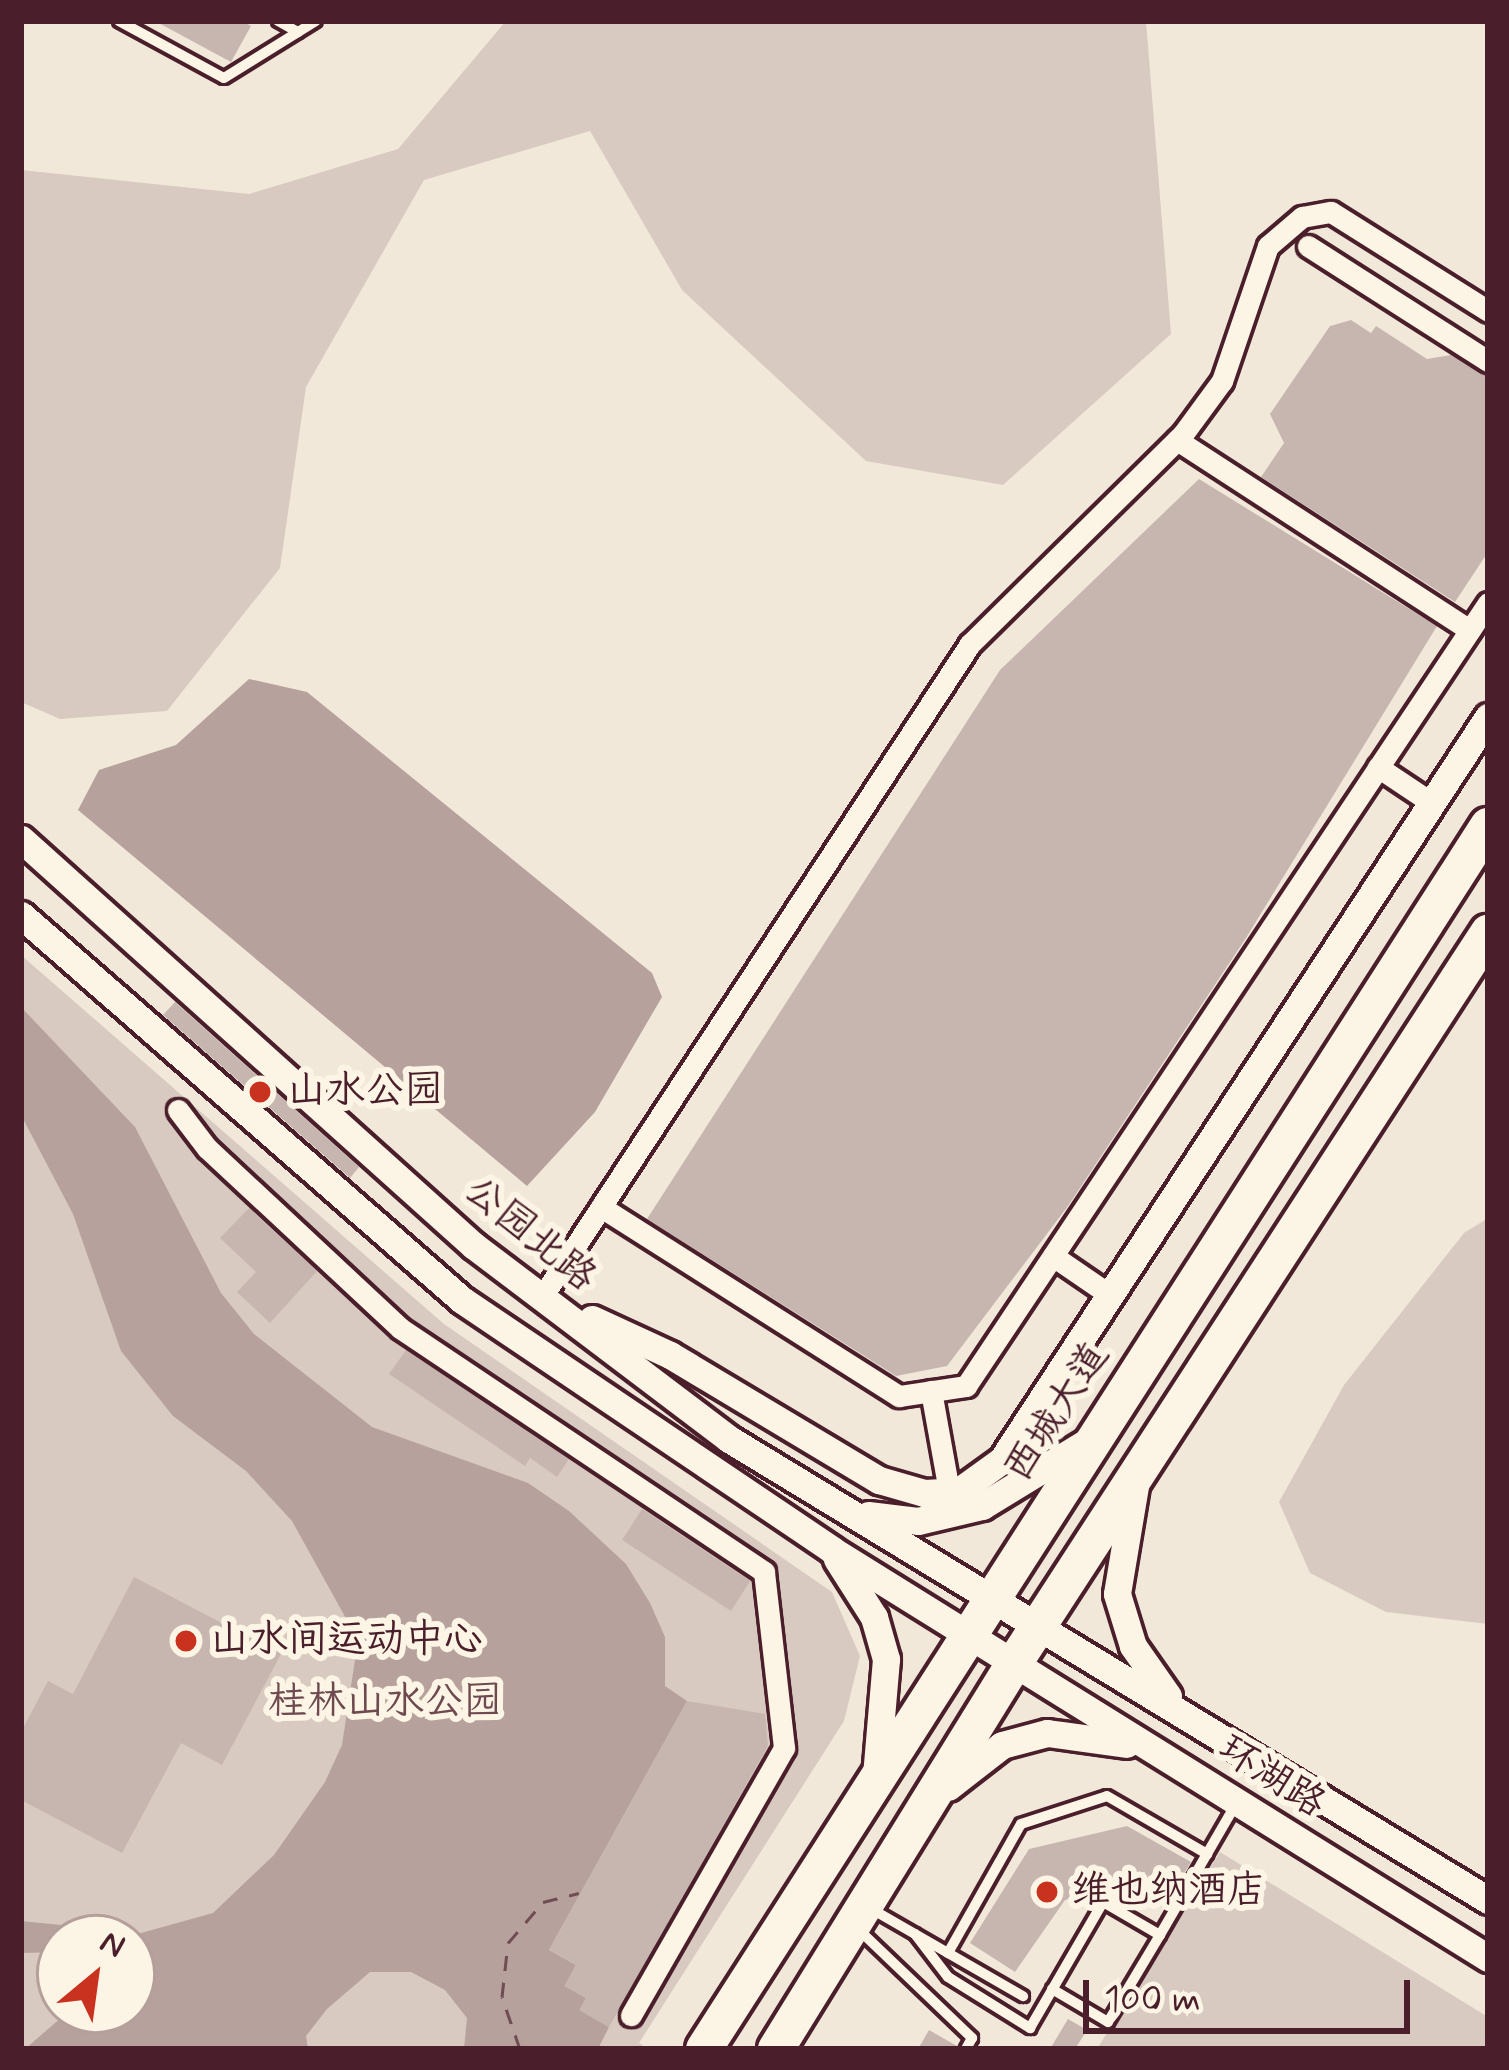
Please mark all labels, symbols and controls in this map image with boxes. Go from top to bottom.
place label: 山水公园 [287,1069,443,1115]
marker: 山水公园 [244,1076,276,1108]
street label: 公园北路 [454,1168,604,1302]
street label: 西城大道 [996,1335,1120,1491]
place label: 山水间运动中心 [210,1618,483,1664]
marker: 山水间运动中心 [173,1628,199,1654]
park label: 桂林山水公园 [268,1680,502,1726]
street label: 环湖路 [1209,1727,1333,1829]
place label: 维也纳酒店 [1071,1869,1266,1915]
marker: 维也纳酒店 [1034,1879,1060,1905]
north arrow [36,1914,156,2034]
text: N [92,1921,132,1970]
scale bar [1089,1956,1416,2030]
text: 100 m [1104,1977,1201,2024]

